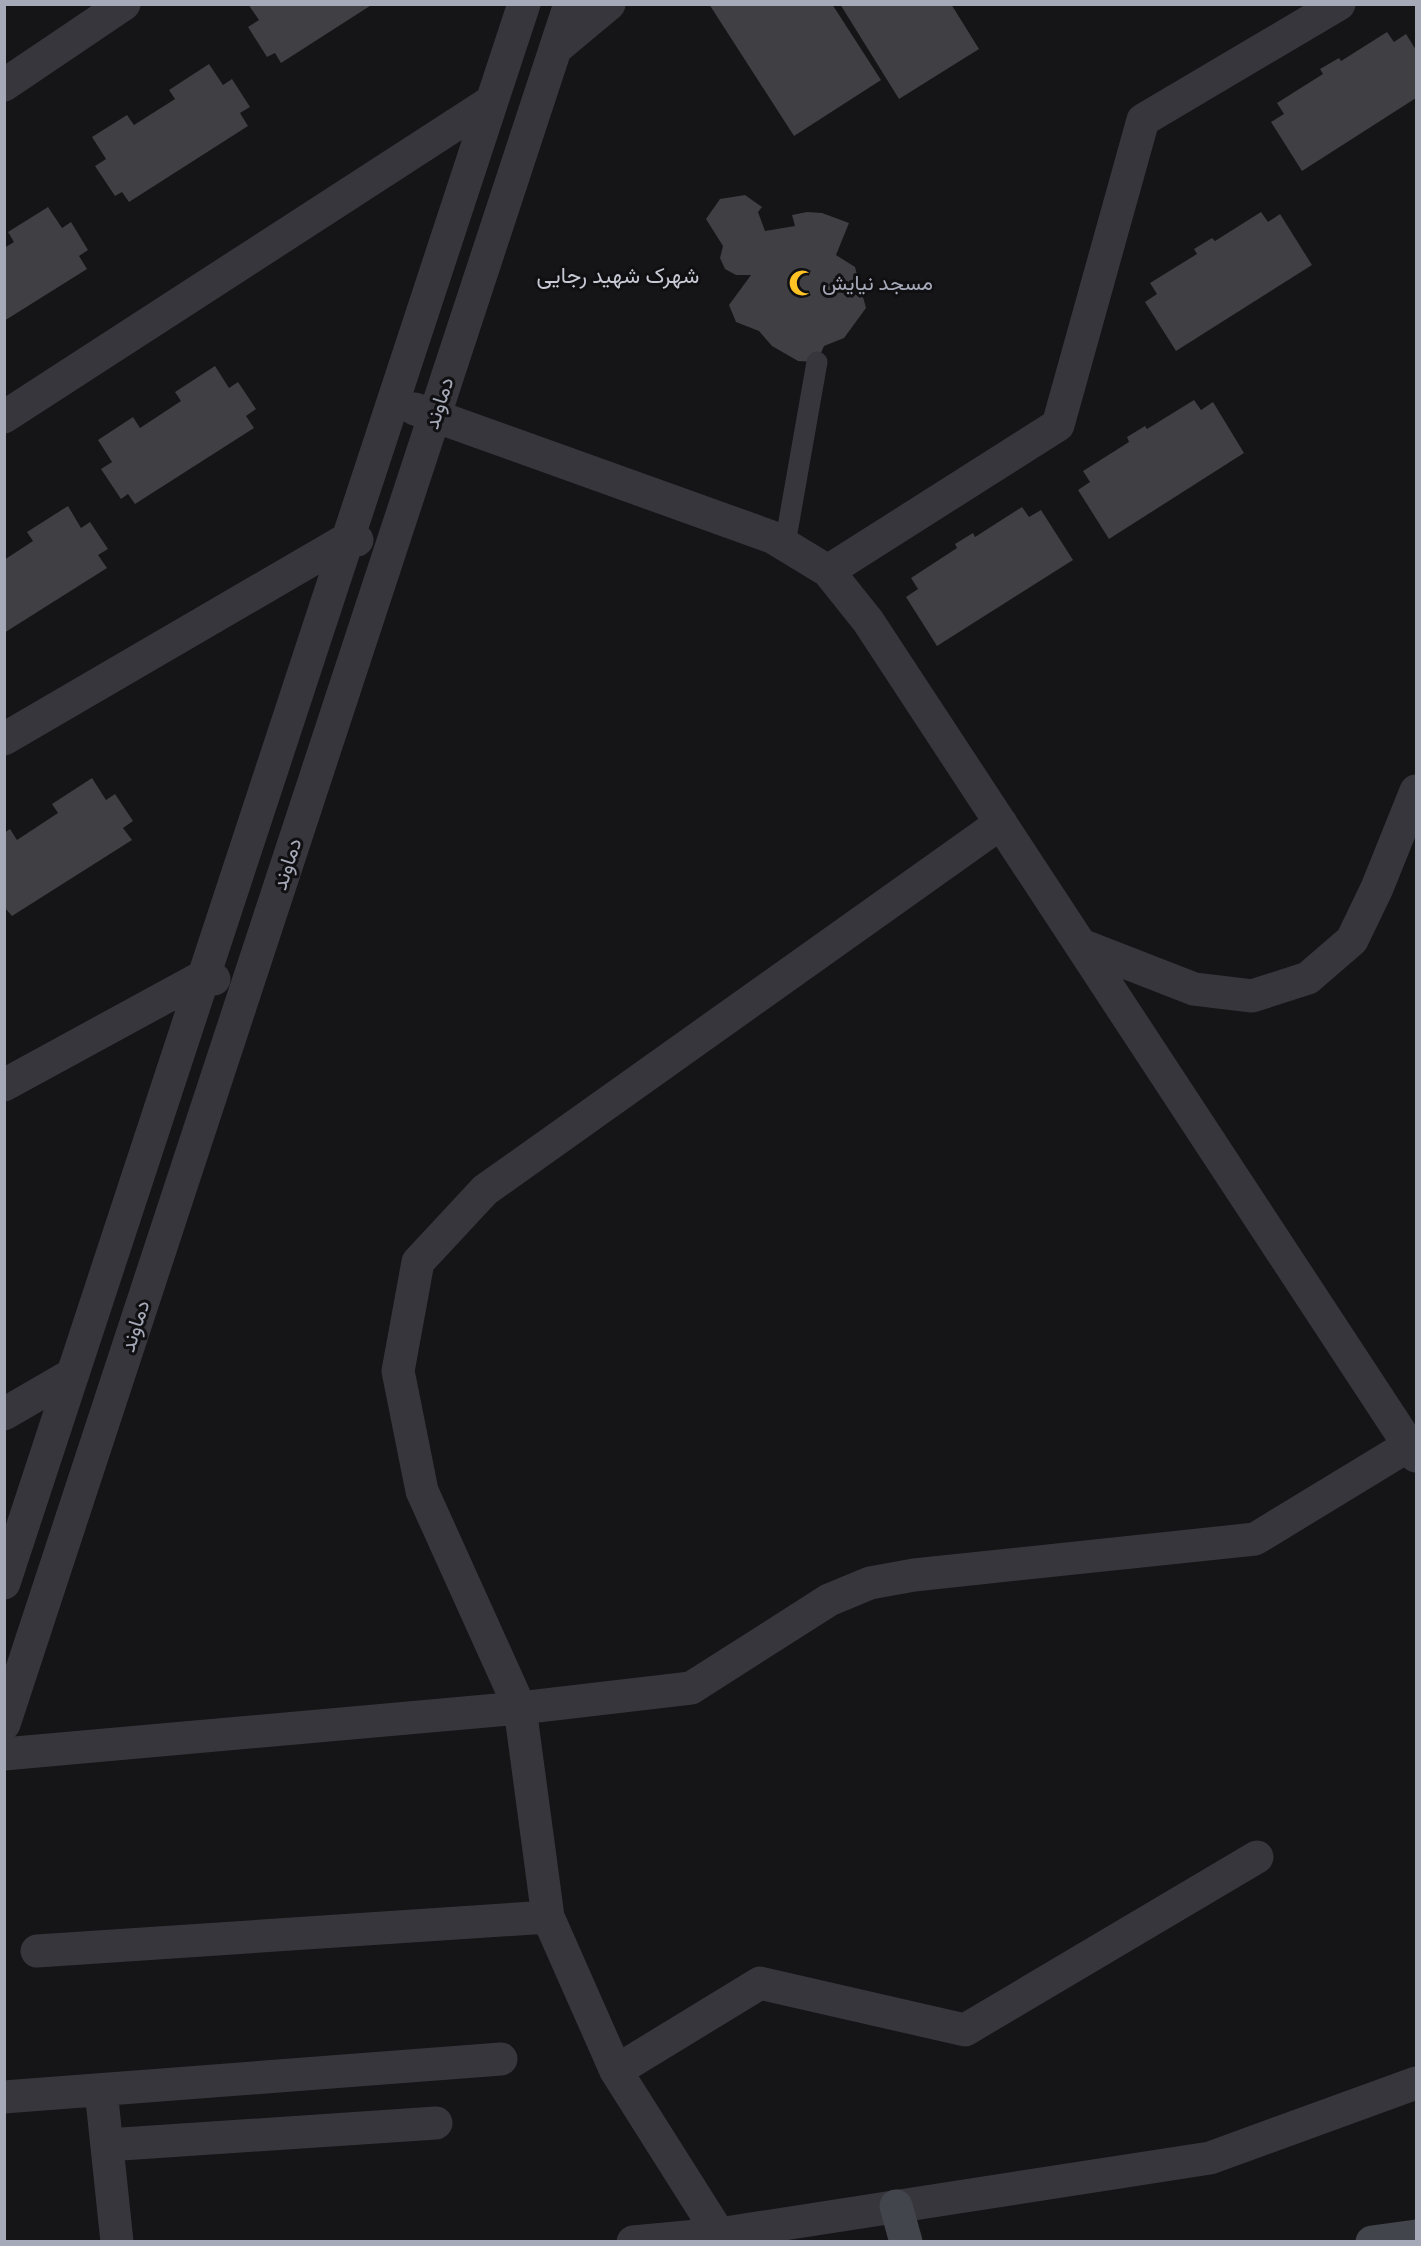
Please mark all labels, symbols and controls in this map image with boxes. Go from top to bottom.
district label: شهرک شهید رجایی [537,263,699,289]
mosque icon: مسجد نیایش [787,268,817,298]
place label: مسجد نیایش [822,271,933,295]
street label: دماوند [419,374,460,432]
street label: دماوند [267,835,308,893]
street label: دماوند [115,1297,156,1355]

